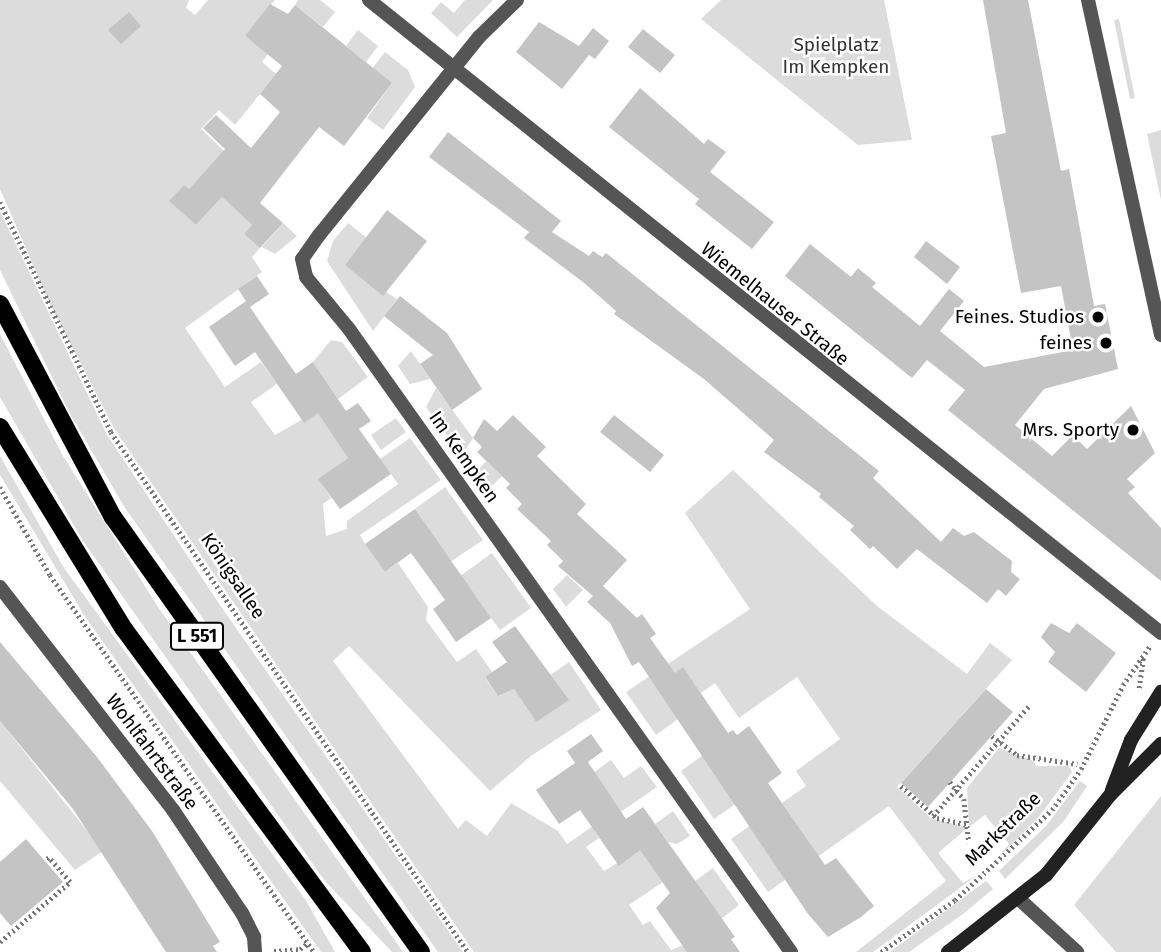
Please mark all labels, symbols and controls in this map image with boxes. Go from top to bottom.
park label: Spielplatz Im Kempken [783,34,889,78]
street label: Wiemelhauser Straße [696,237,854,371]
place label: Feines. Studios [955,306,1084,328]
marker: Feines. Studios [1090,309,1106,325]
place label: feines [1040,332,1092,354]
marker: feines [1098,335,1114,351]
street label: Im Kempken [424,407,504,507]
place label: Mrs. Sporty [1023,419,1119,441]
marker: Mrs. Sporty [1125,422,1141,438]
street label: Königsallee [196,529,270,623]
road number: L 551 [169,622,225,650]
street label: Wohlfahrtstraße [101,690,203,814]
street label: Markstraße [960,787,1046,871]

